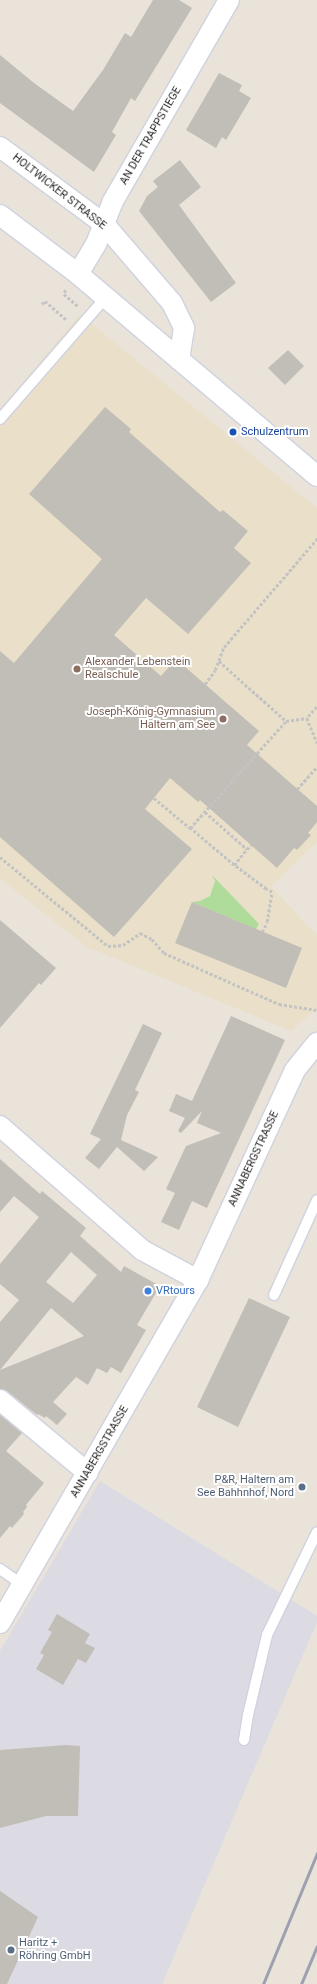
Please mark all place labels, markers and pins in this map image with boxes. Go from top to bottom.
place label: Schulzentrum [241,425,308,439]
marker: Schulzentrum [228,427,238,437]
place label: Alexander Lebenstein Realschule [85,656,190,682]
marker: Alexander Lebenstein Realschule [72,664,82,674]
place label: Joseph-König-Gymnasium Haltern am See [86,706,215,732]
marker: Joseph-König-Gymnasium Haltern am See [218,714,228,724]
place label: VRtours [156,1284,195,1298]
marker: VRtours [143,1286,153,1296]
place label: P&R, Haltern am See Bahhnhof, Nord [197,1474,294,1500]
marker: P&R, Haltern am See Bahhnhof, Nord [297,1482,307,1492]
place label: Haritz + Röhring GmbH [19,1937,91,1963]
marker: Haritz + Röhring GmbH [6,1945,16,1955]

